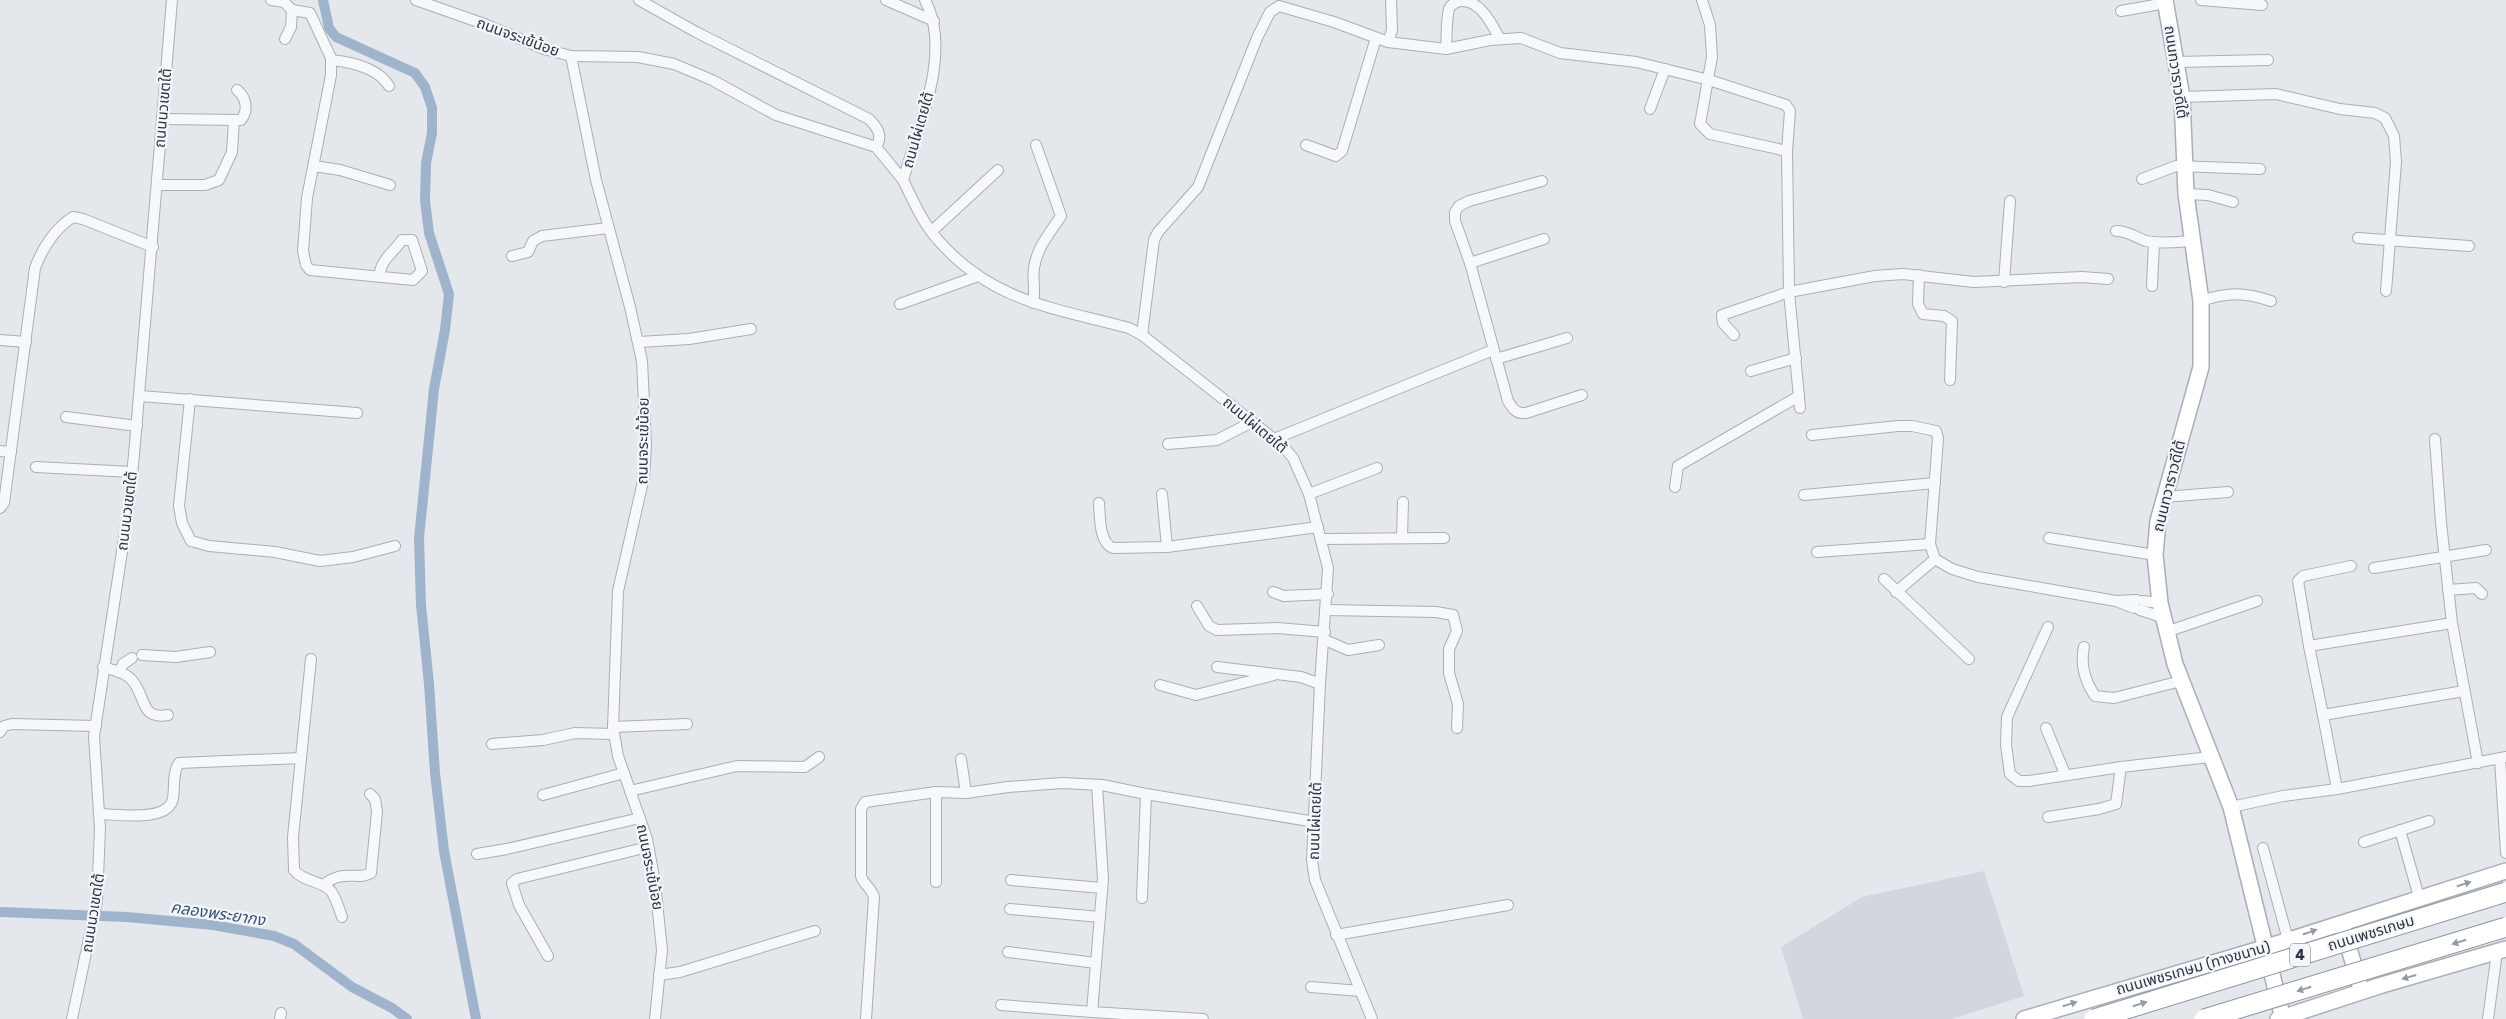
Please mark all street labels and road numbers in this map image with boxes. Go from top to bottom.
street label: ถนนจระเข้น้อย [474,14,562,60]
street label: ถนนทวาราวดีใต้ [2161,24,2191,120]
street label: ถนนนวเขตใต้ [151,68,175,148]
street label: ถนนไผ่เตยใต้ [899,90,937,170]
street label: ถนนไผ่เตยใต้ [1219,393,1291,457]
street label: ถนนจระเข้น้อย [633,397,653,485]
street label: ถนนทวาราวดีใต้ [2149,438,2189,534]
street label: ถนนนวเขตใต้ [113,470,141,552]
street label: ถนนไผ่เตยใต้ [1305,782,1325,860]
street label: ถนนจระเข้น้อย [633,823,667,911]
street label: ถนนนวเขตใต้ [78,872,108,954]
street label: ถนนเพชรเกษม [2325,911,2417,955]
street label: ถนนเพชรเกษม (ทางขนาน) [2114,937,2272,999]
road number: 4 [2290,944,2310,966]

